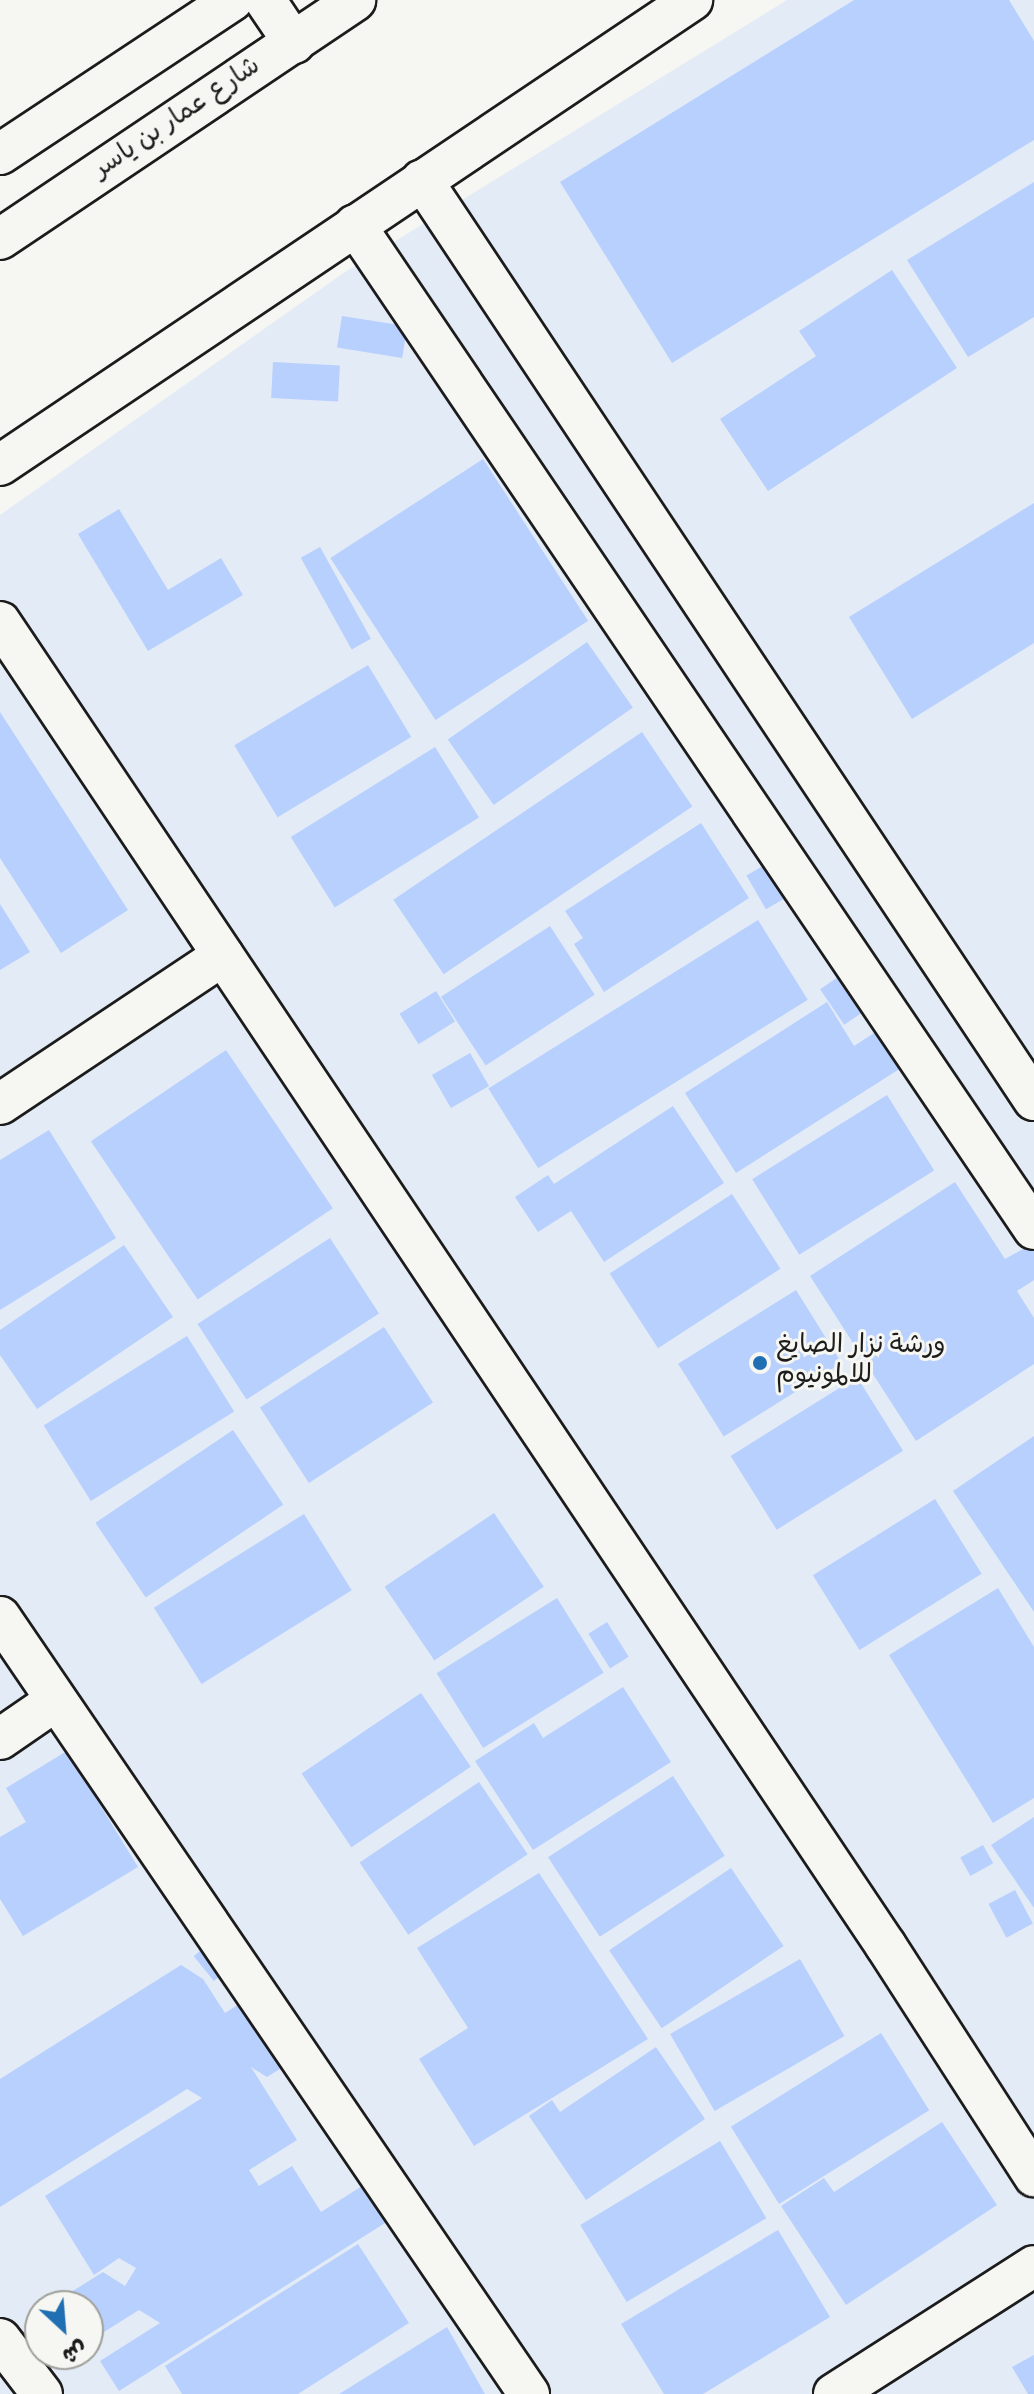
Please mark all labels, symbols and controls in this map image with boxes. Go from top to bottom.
street label: شارع عمار بن ياسر [89,53,267,187]
place label: ورشة نزار الصايغ للالمونيوم [776,1332,946,1394]
marker: ورشة نزار الصايغ للالمونيوم [751,1354,769,1372]
north arrow [24,2290,104,2370]
text: ش [57,2333,90,2367]

